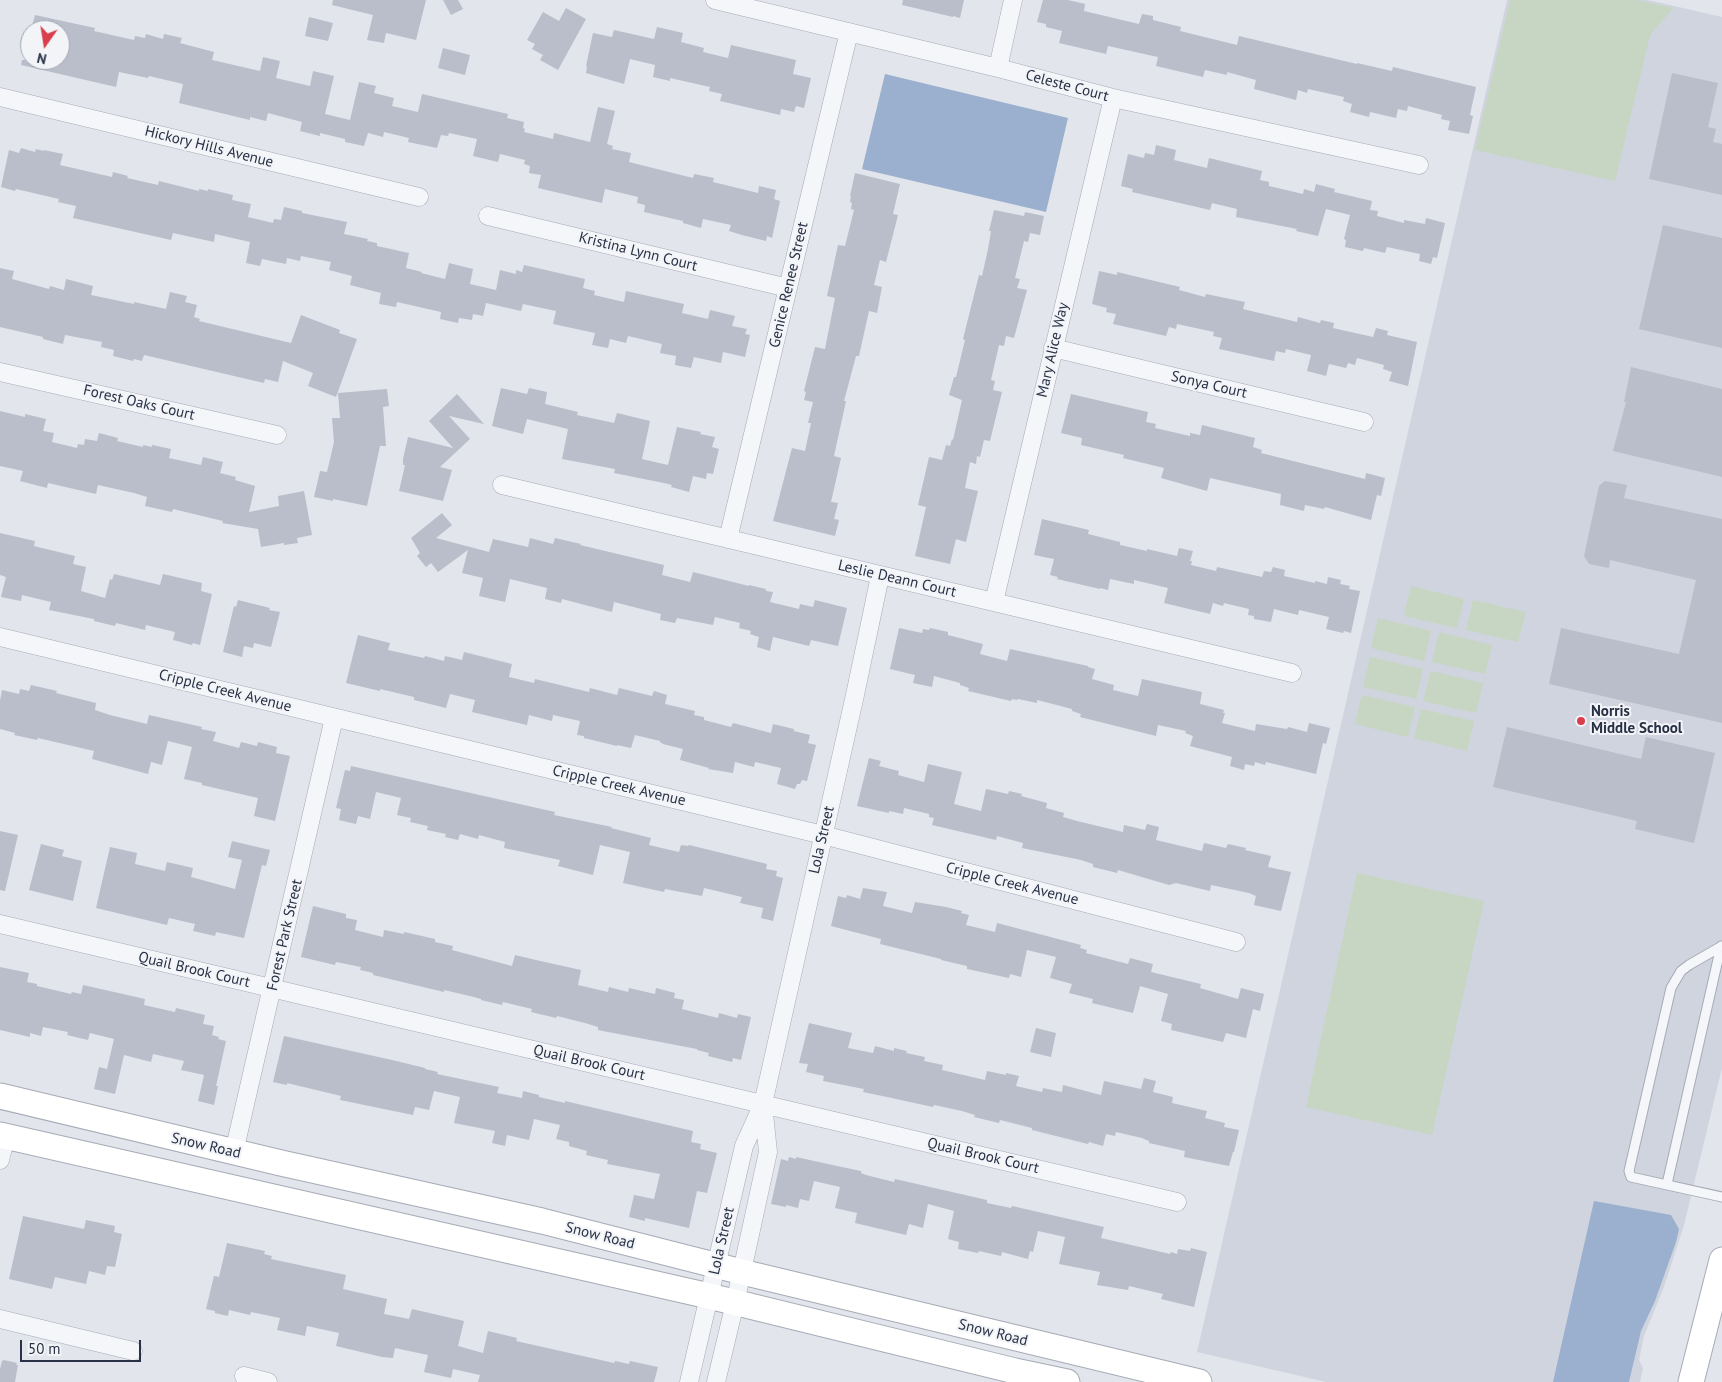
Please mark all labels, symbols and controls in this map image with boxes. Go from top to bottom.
north arrow [20,20,70,70]
text: N [35,49,48,68]
street label: Celeste Court [1023,66,1111,106]
street label: Hickory Hills Avenue [143,122,275,172]
street label: Genice Renee Street [766,220,812,350]
street label: Kristina Lynn Court [577,229,699,275]
street label: Mary Alice Way [1033,301,1073,399]
street label: Sonya Court [1169,368,1249,402]
street label: Forest Oaks Court [81,381,197,425]
street label: Leslie Deann Court [836,557,958,601]
street label: Cripple Creek Avenue [157,666,293,716]
place label: Norris Middle School [1591,703,1682,738]
marker: Norris Middle School [1575,715,1587,727]
street label: Cripple Creek Avenue [551,762,687,810]
street label: Lola Street [805,804,839,876]
street label: Cripple Creek Avenue [944,859,1080,909]
street label: Forest Park Street [263,878,307,992]
street label: Quail Brook Court [136,948,252,992]
street label: Quail Brook Court [531,1041,647,1085]
street label: Snow Road [169,1129,243,1163]
street label: Quail Brook Court [925,1134,1041,1178]
street label: Lola Street [705,1205,739,1277]
street label: Snow Road [563,1219,637,1253]
street label: Snow Road [956,1316,1030,1350]
scale bar [22,1330,144,1362]
text: 50 m [28,1339,61,1358]

